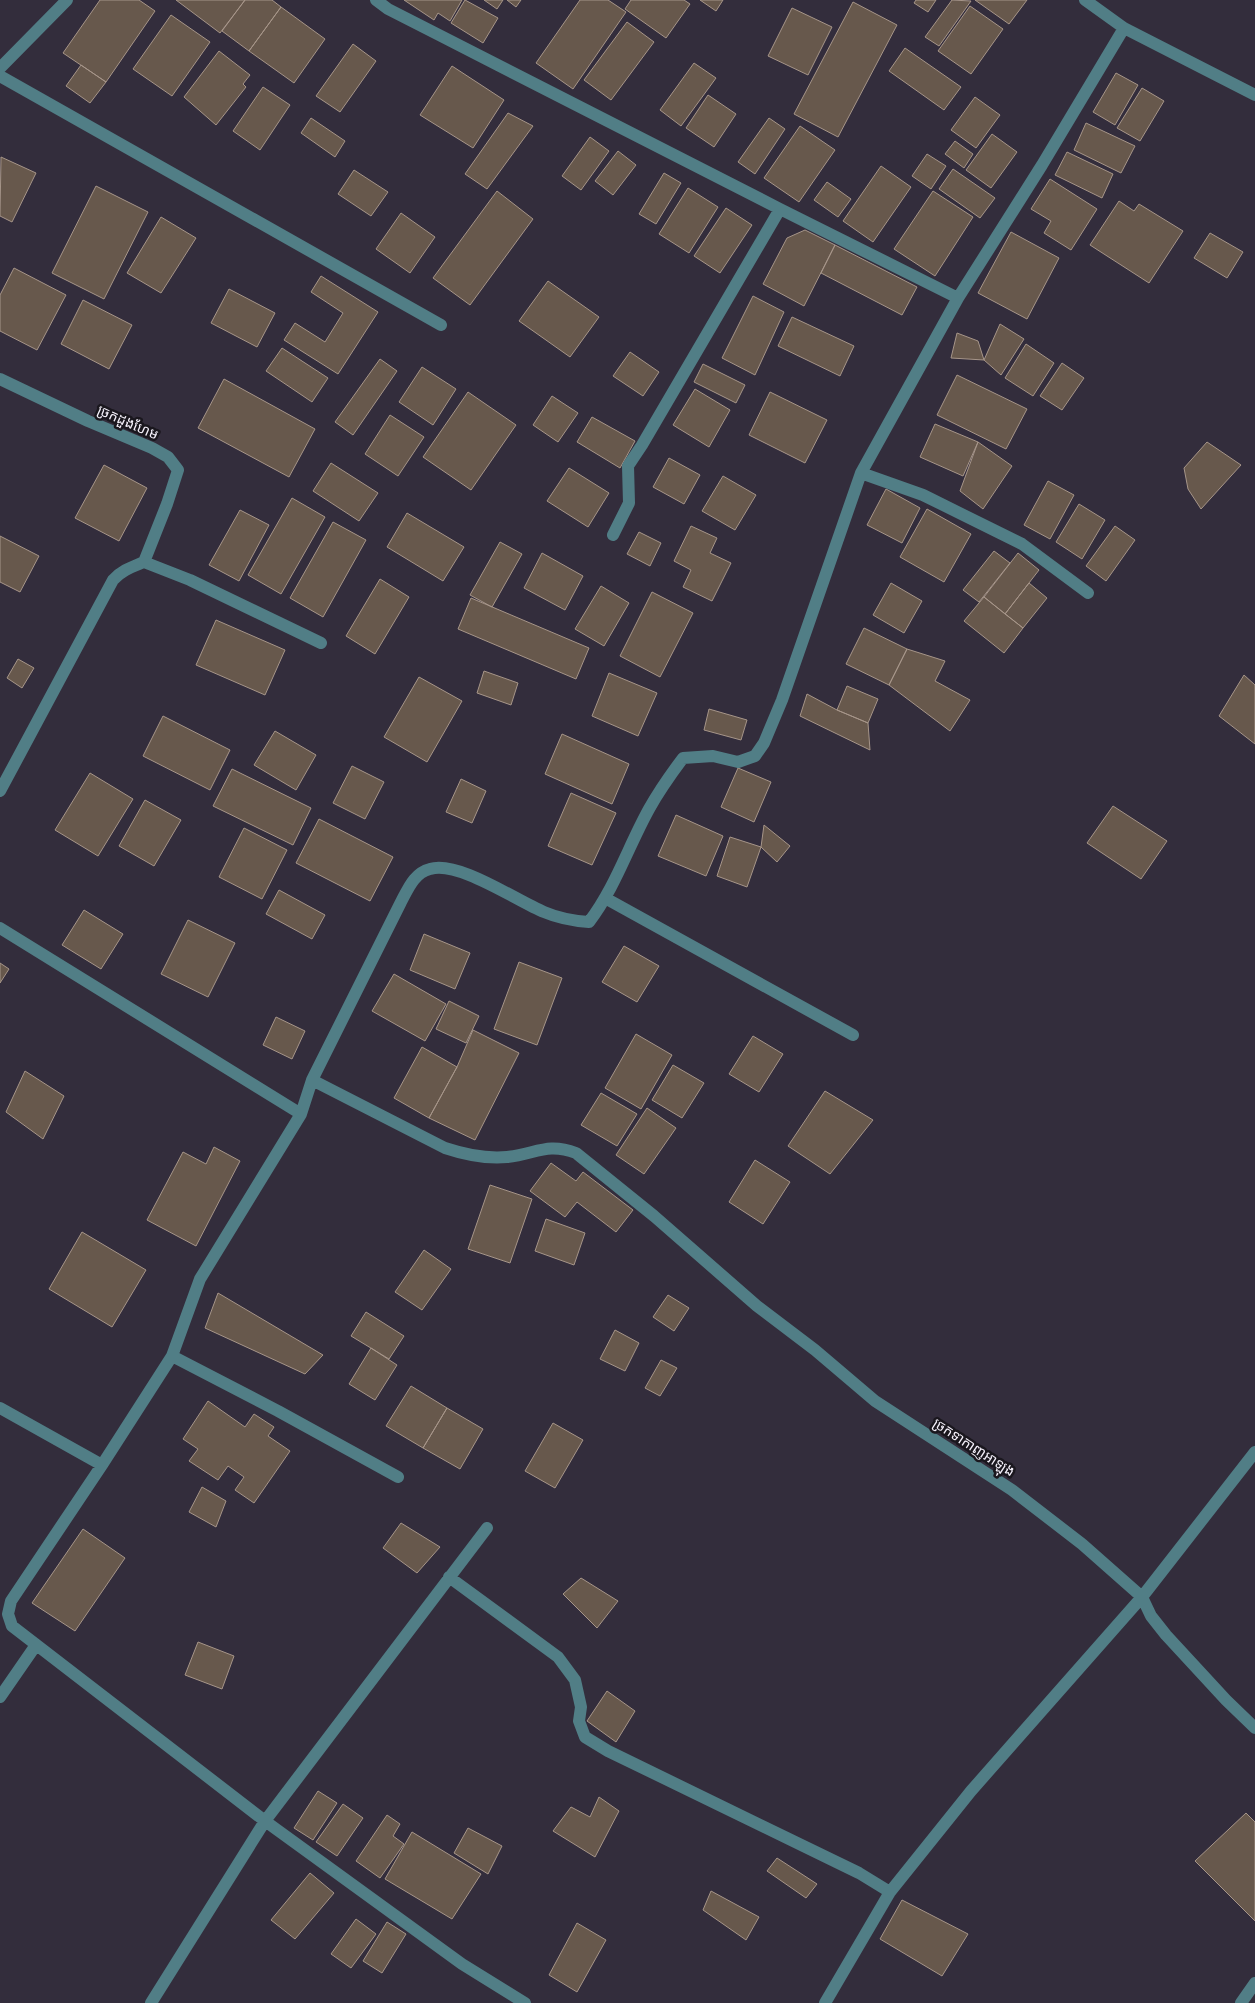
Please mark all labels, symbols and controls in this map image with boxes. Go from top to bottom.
street label: ច្រកដួងហែម [95,401,161,443]
street label: ច្រកទាកាញអាឡុង [928,1415,1018,1482]

